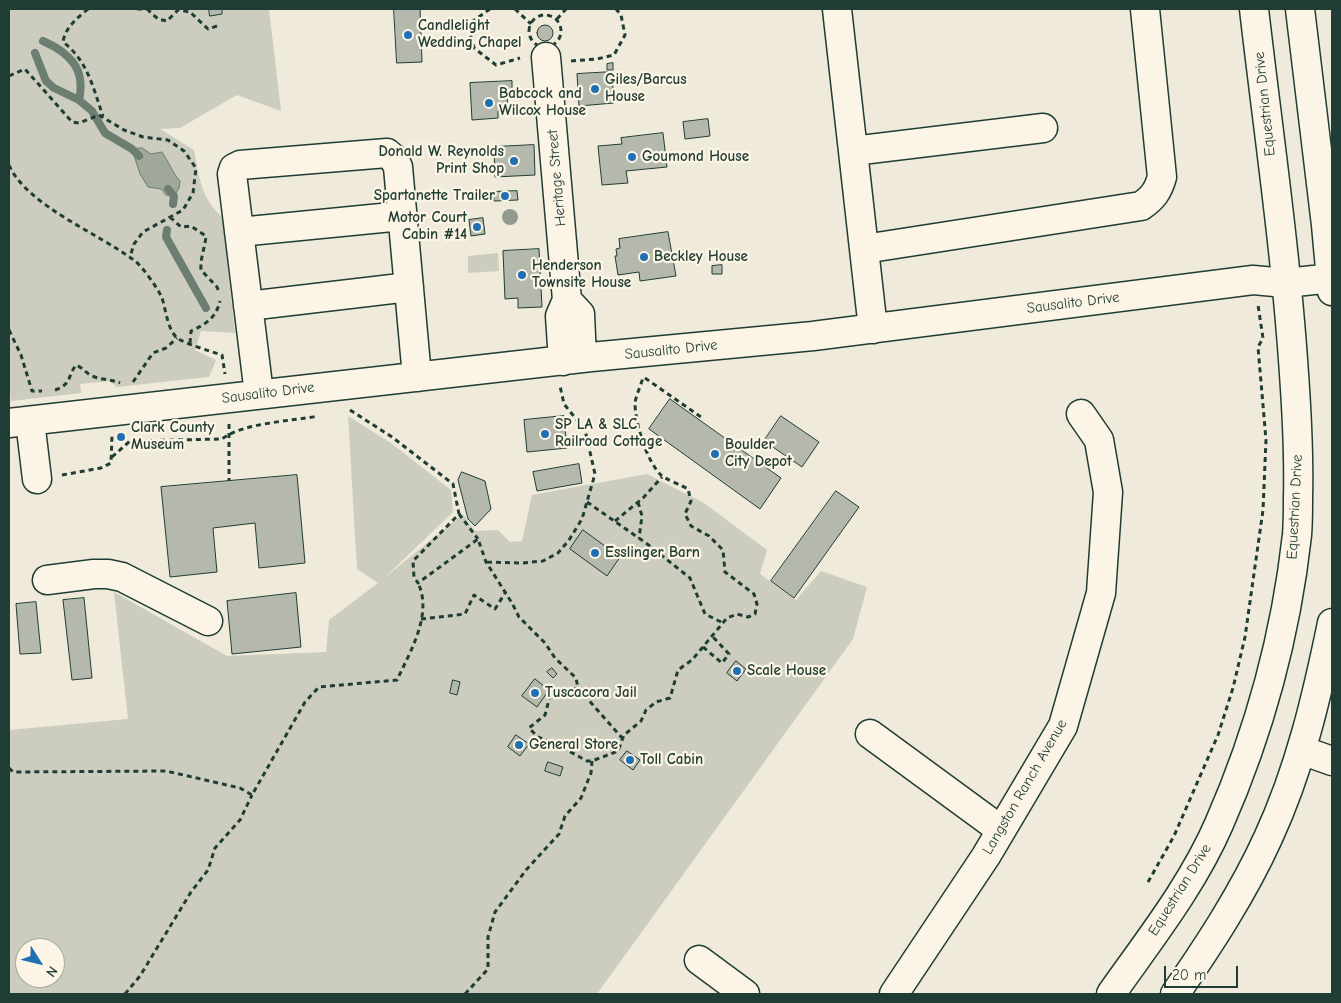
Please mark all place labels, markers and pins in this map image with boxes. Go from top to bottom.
place label: Candlelight Wedding Chapel [418,17,522,52]
marker: Candlelight Wedding Chapel [402,29,414,41]
place label: Giles/Barcus House [605,71,687,106]
marker: Giles/Barcus House [589,83,601,95]
place label: Babcock and Wilcox House [499,85,586,120]
marker: Babcock and Wilcox House [483,97,495,109]
place label: Donald W. Reynolds Print Shop [378,143,504,178]
place label: Goumond House [642,148,749,166]
marker: Goumond House [626,151,638,163]
marker: Donald W. Reynolds Print Shop [508,155,520,167]
place label: Spartanette Trailer [374,187,495,205]
marker: Spartanette Trailer [499,190,511,202]
place label: Motor Court Cabin #14 [388,209,467,244]
marker: Motor Court Cabin #14 [471,221,483,233]
place label: Beckley House [654,248,748,266]
marker: Beckley House [638,251,650,263]
place label: Henderson Townsite House [532,257,631,292]
marker: Henderson Townsite House [516,269,528,281]
place label: SP LA & SLC Railroad Cottage [555,416,662,451]
place label: Clark County Museum [131,419,214,454]
marker: SP LA & SLC Railroad Cottage [539,428,551,440]
marker: Clark County Museum [115,431,127,443]
place label: Boulder City Depot [725,436,792,471]
marker: Boulder City Depot [709,448,721,460]
place label: Esslinger Barn [605,544,700,562]
marker: Esslinger Barn [589,547,601,559]
place label: Scale House [747,662,826,680]
marker: Scale House [731,665,743,677]
place label: Tuscacora Jail [545,684,637,702]
marker: Tuscacora Jail [529,687,541,699]
place label: General Store [529,736,618,754]
marker: General Store [513,739,525,751]
place label: Toll Cabin [640,751,703,769]
marker: Toll Cabin [624,754,636,766]

